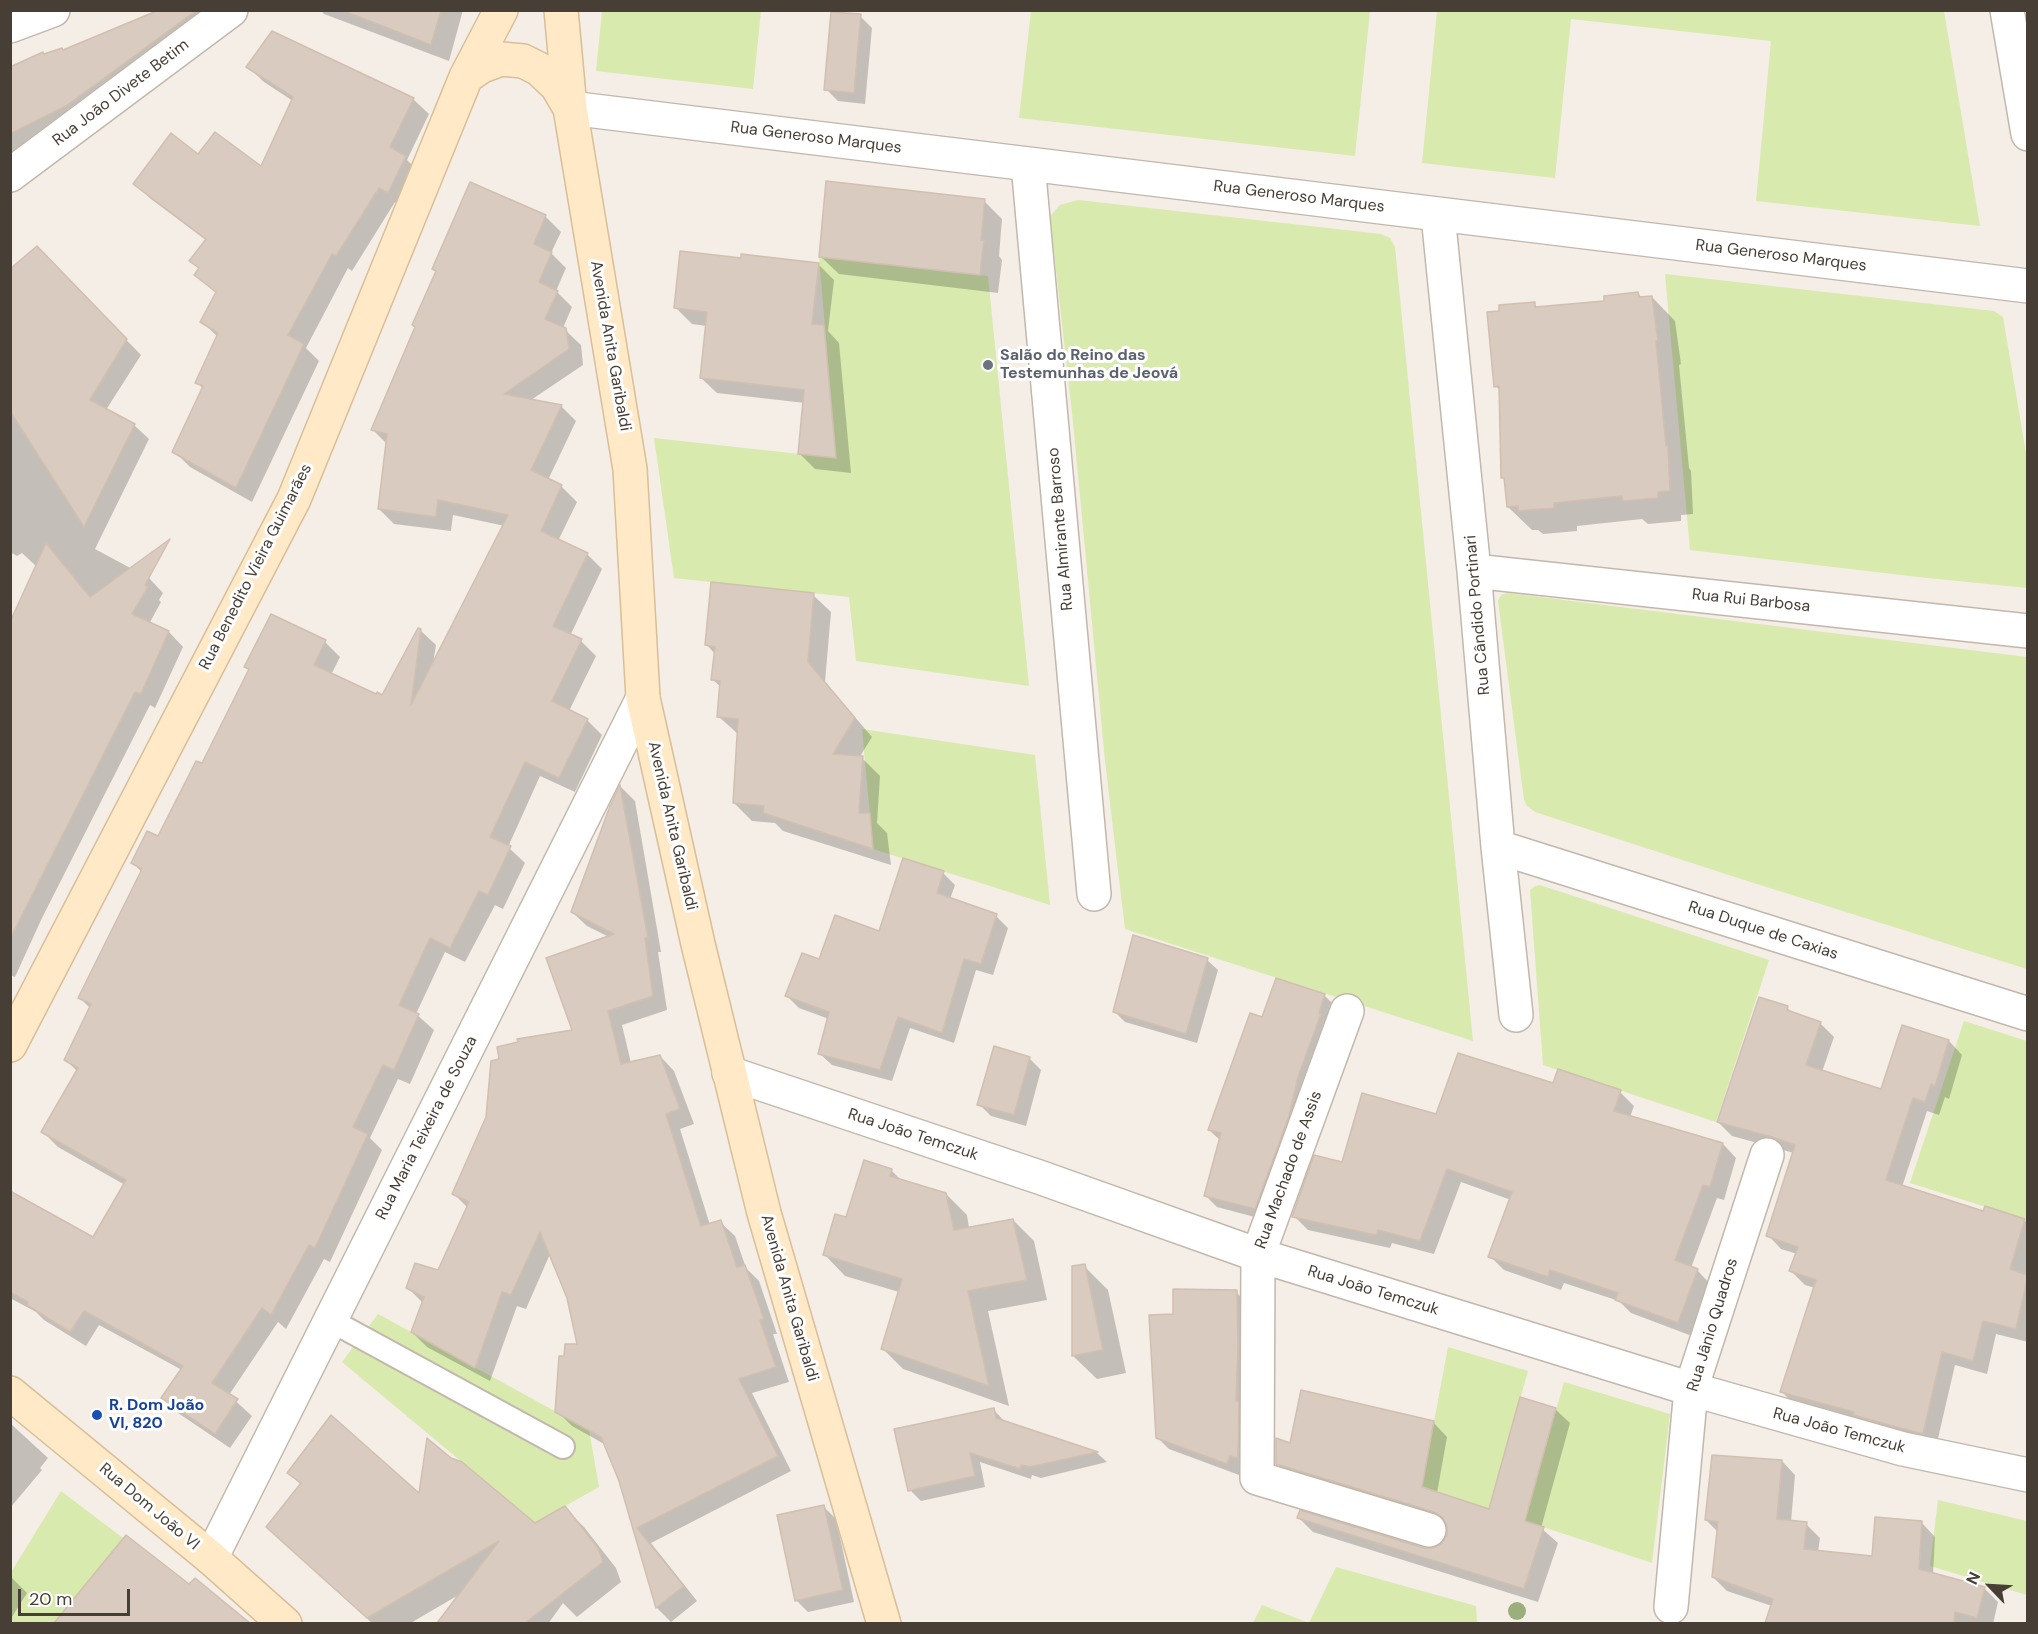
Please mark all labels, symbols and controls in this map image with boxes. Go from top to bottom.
street label: Rua João Divete Betim [49,36,193,150]
street label: Rua Generoso Marques [729,118,903,158]
street label: Rua Generoso Marques [1212,177,1386,217]
street label: Rua Generoso Marques [1694,236,1868,276]
street label: Avenida Anita Garibaldi [586,259,634,433]
place label: Salão do Reino das Testemunhas de Jeová [1000,346,1178,384]
marker: Salão do Reino das Testemunhas de Jeová [981,358,995,372]
street label: Rua Almirante Barroso [1044,446,1078,612]
street label: Rua Benedito Vieira Guimarães [196,461,316,673]
street label: Rua Cândido Portinari [1461,534,1495,696]
street label: Rua Rui Barbosa [1691,585,1811,617]
street label: Avenida Anita Garibaldi [643,740,701,912]
street label: Rua Duque de Caxias [1686,898,1840,964]
street label: Rua Maria Teixeira de Souza [372,1033,482,1223]
street label: Rua Machado de Assis [1251,1088,1327,1252]
street label: Rua João Temczuk [845,1105,981,1165]
street label: Avenida Anita Garibaldi [756,1212,822,1384]
street label: Rua Jânio Quadros [1684,1256,1742,1394]
street label: Rua João Temczuk [1305,1262,1441,1320]
place label: R. Dom João VI, 820 [109,1396,204,1434]
street label: Rua João Temczuk [1771,1404,1907,1458]
marker: R. Dom João VI, 820 [90,1408,104,1422]
street label: Rua Dom João VI [95,1459,203,1555]
north arrow [1960,1556,2020,1616]
text: N [1961,1568,1985,1588]
scale bar [21,1577,134,1615]
text: 20 m [29,1587,72,1611]

